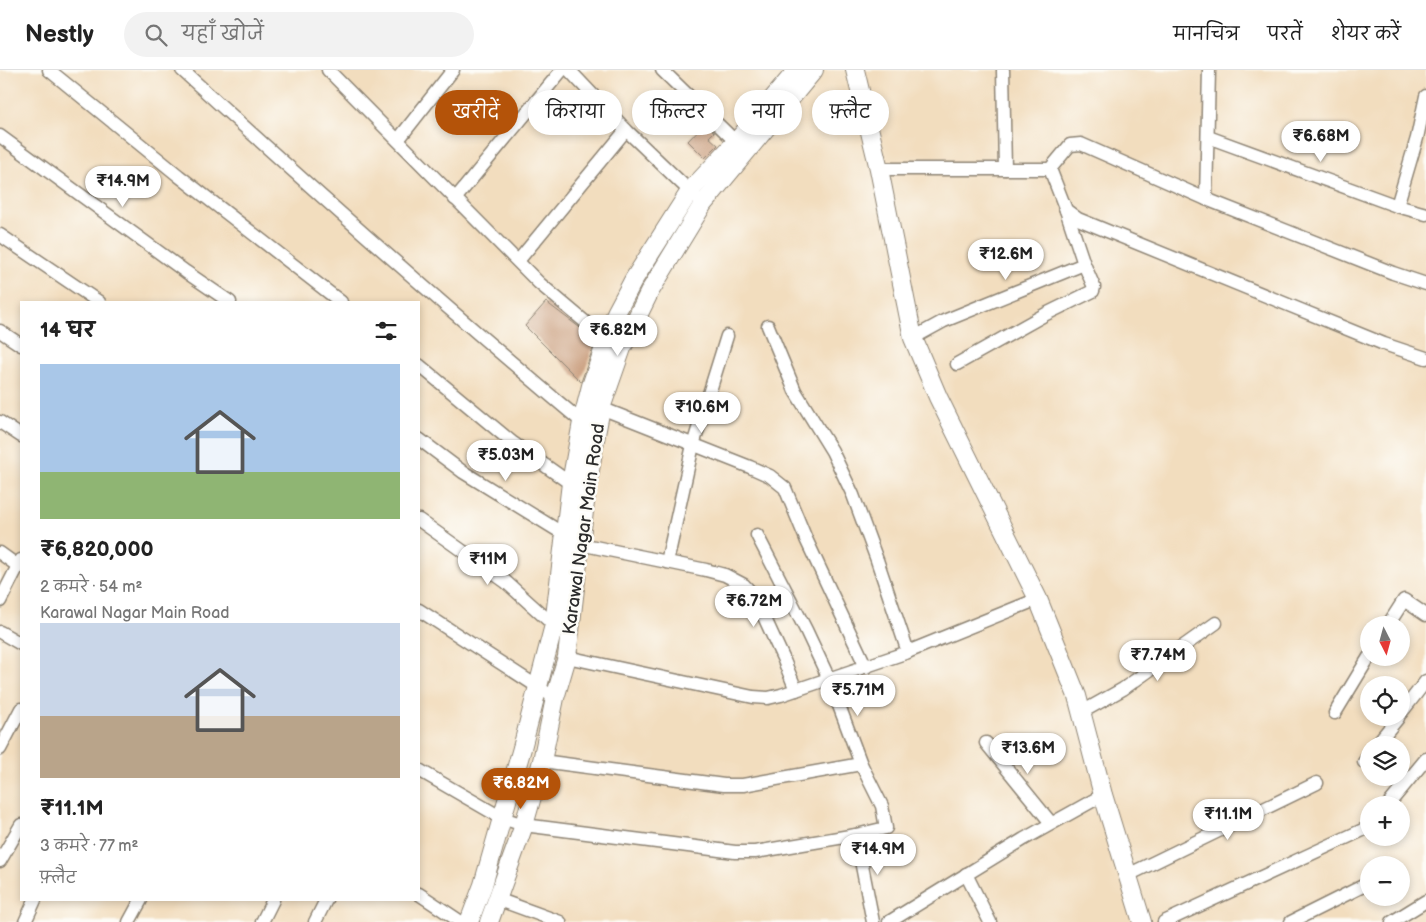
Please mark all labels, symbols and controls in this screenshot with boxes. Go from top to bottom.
search box [124,12,474,57]
text: Nestly [25,20,94,49]
icon: search [142,21,170,49]
text: यहाँ खोजें [182,23,264,46]
text: मानचित्र [1173,24,1239,45]
text: परतें [1267,24,1303,45]
text: शेयर करें [1331,24,1401,45]
chip: खरीदें [435,90,518,135]
chip: किराया [528,90,622,135]
chip: फ़िल्टर [632,90,724,135]
chip: नया [734,90,802,135]
chip: फ़्लैट [812,90,889,135]
pin: ₹6.68M [1280,121,1362,163]
text: ₹6.68M [1292,127,1350,146]
pin: ₹14.9M [82,166,164,208]
text: ₹14.9M [96,172,150,191]
pin: ₹12.6M [965,238,1047,281]
text: ₹12.6M [979,245,1033,264]
pin: ₹6.82M [577,314,659,357]
icon: filters [372,317,400,345]
text: 14 घर [40,318,95,343]
text: ₹6.82M [589,321,647,340]
pin: ₹10.6M [661,392,743,434]
icon: home [175,397,265,487]
text: ₹10.6M [675,398,729,417]
street label: Karawal Nagar Main Road [559,422,609,636]
pin: ₹5.03M [465,440,547,482]
text: ₹5.03M [478,446,534,465]
text: ₹6,820,000 [40,537,154,562]
pin: ₹11M [458,544,518,586]
text: ₹11M [469,550,507,569]
text: 2 कमरे · 54 m² [40,578,142,597]
pin: ₹6.72M [713,586,795,628]
text: ₹6.72M [726,592,782,611]
text: Karawal Nagar Main Road [40,604,229,623]
north arrow [1360,616,1410,666]
map controls [1360,616,1410,906]
pin: ₹7.74M [1117,640,1199,682]
text: ₹7.74M [1130,646,1186,665]
icon: home [175,655,265,745]
pin: ₹5.71M [817,674,899,717]
button: locate [1360,676,1410,726]
text: ₹5.71M [831,681,885,700]
pin: ₹13.6M [987,732,1069,775]
button: layers [1360,736,1410,786]
text: ₹13.6M [1001,739,1055,758]
pin: ₹6.82M [480,768,562,810]
text: ₹6.82M [492,774,550,793]
text: ₹11.1M [40,796,104,821]
button: + [1360,796,1410,846]
pin: ₹11.1M [1187,798,1269,841]
text: ₹11.1M [1204,805,1252,824]
pin: ₹14.9M [837,834,919,876]
text: 3 कमरे · 77 m² [40,837,138,856]
text: ₹14.9M [851,840,905,859]
button: − [1360,856,1410,906]
text: फ़्लैट [40,869,76,888]

